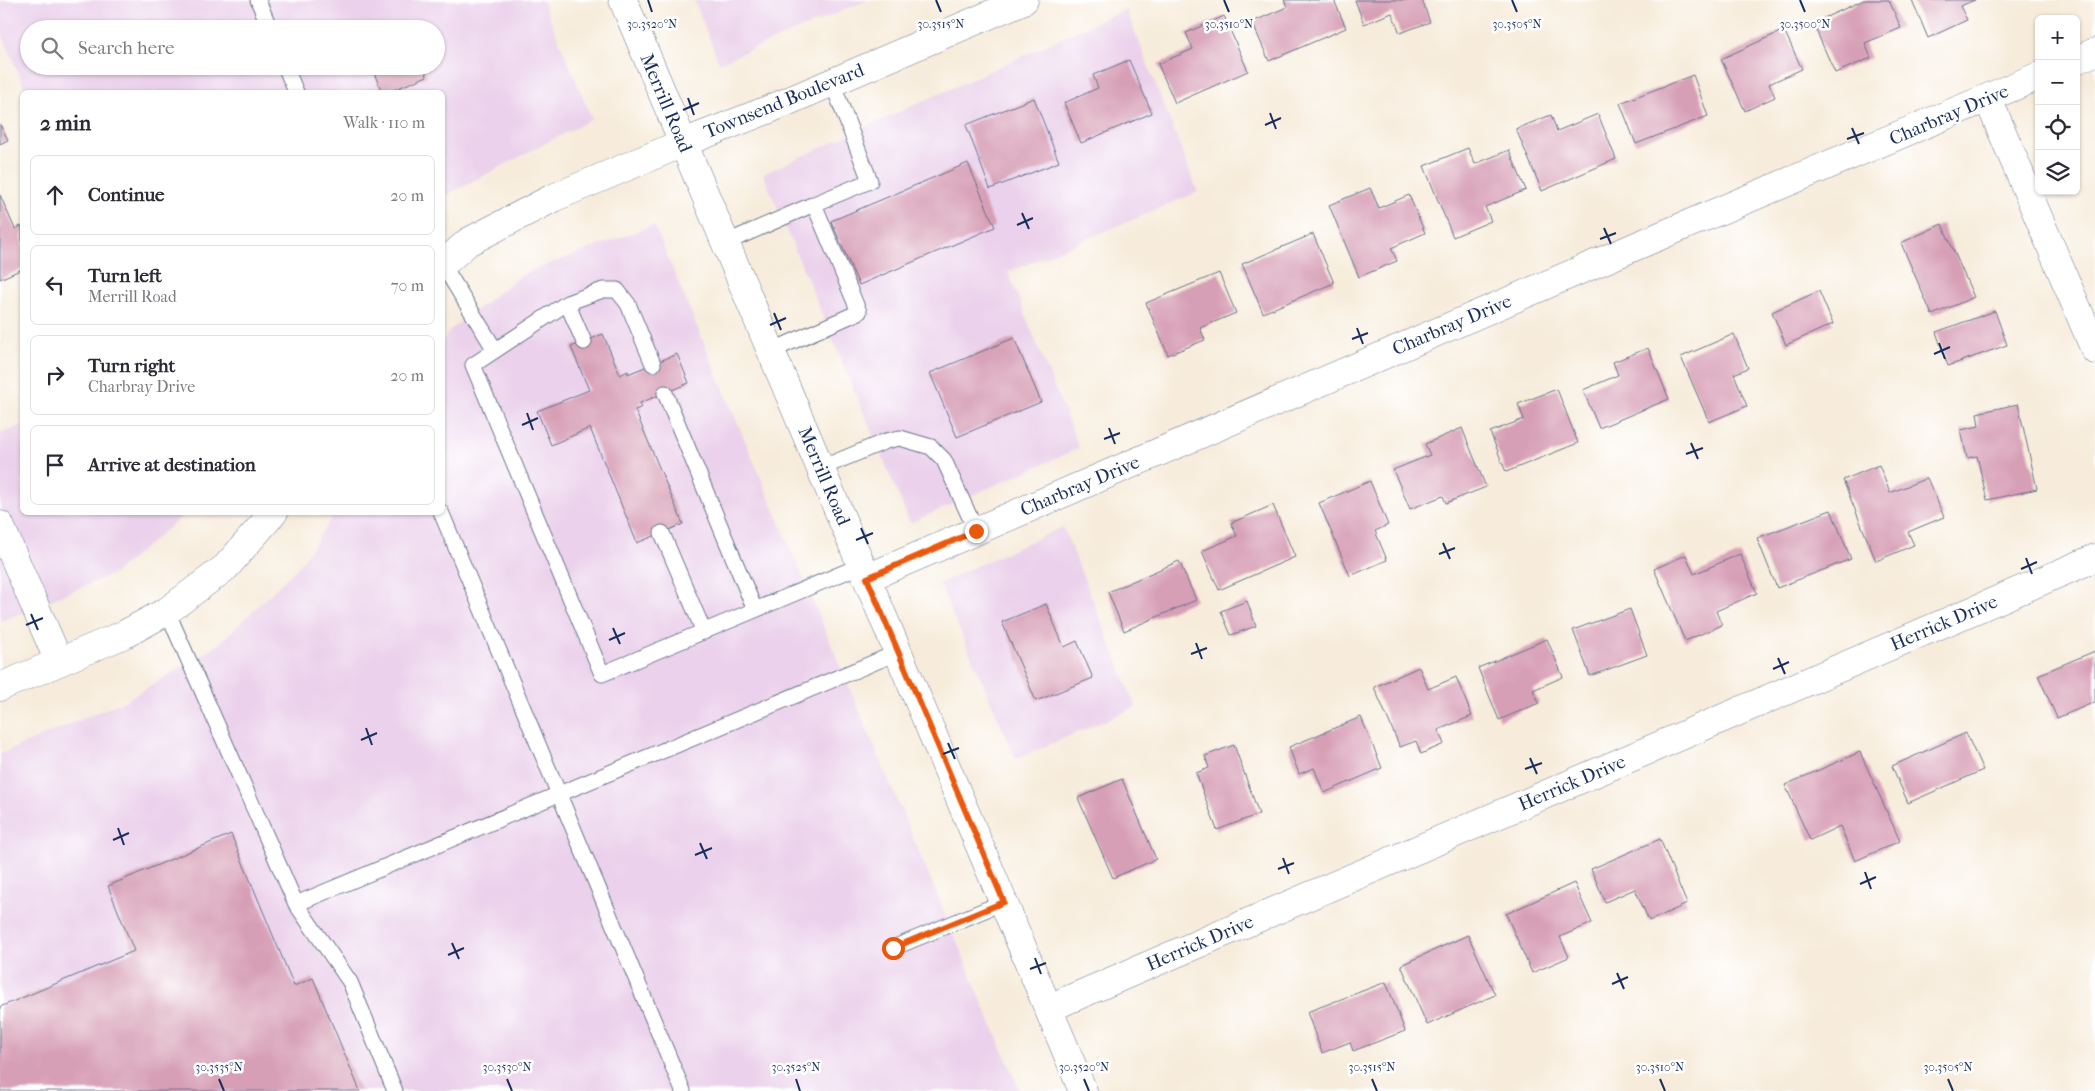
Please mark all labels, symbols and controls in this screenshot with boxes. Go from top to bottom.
map controls [2035,15,2080,195]
button: + [2035,15,2080,60]
text: 30.3520°N [627,17,677,31]
text: 30.3515°N [918,17,964,31]
text: 30.3510°N [1205,17,1253,31]
text: 30.3505°N [1492,17,1542,31]
text: 30.3500°N [1780,17,1830,31]
search box [20,20,445,75]
icon: search [38,34,66,62]
text: Search here [78,37,174,59]
street label: Merrill Road [635,50,697,156]
street label: Townsend Boulevard [701,59,868,143]
button: − [2035,60,2080,105]
street label: Charbray Drive [1886,80,2012,150]
button: locate [2035,105,2080,150]
text: 2 min [40,111,91,135]
text: Walk · 110 m [343,113,425,132]
button: layers [2035,150,2080,195]
icon: ahead [41,181,69,209]
text: Continue [88,184,164,206]
text: 20 m [390,186,424,205]
text: Turn left [88,265,162,287]
icon: left [41,271,69,299]
text: 70 m [391,276,424,295]
text: Merrill Road [88,287,177,306]
street label: Charbray Drive [1389,290,1515,360]
text: Turn right [88,355,175,377]
icon: right [41,361,69,389]
text: 20 m [390,366,424,385]
text: Charbray Drive [88,377,195,396]
street label: Merrill Road [793,423,855,529]
icon: arrive [41,451,69,479]
street label: Charbray Drive [1017,451,1143,521]
text: Arrive at destination [88,454,256,476]
route end [965,520,988,543]
street label: Herrick Drive [1887,591,2001,655]
street label: Herrick Drive [1515,751,1629,815]
street label: Herrick Drive [1143,911,1257,975]
route start [882,937,905,960]
text: 30.3535°N [195,1060,243,1074]
text: 30.3530°N [483,1060,532,1074]
text: 30.3525°N [772,1060,820,1074]
text: 30.3520°N [1059,1060,1109,1074]
text: 30.3515°N [1349,1060,1395,1074]
text: 30.3510°N [1636,1060,1684,1074]
text: 30.3505°N [1923,1060,1973,1074]

